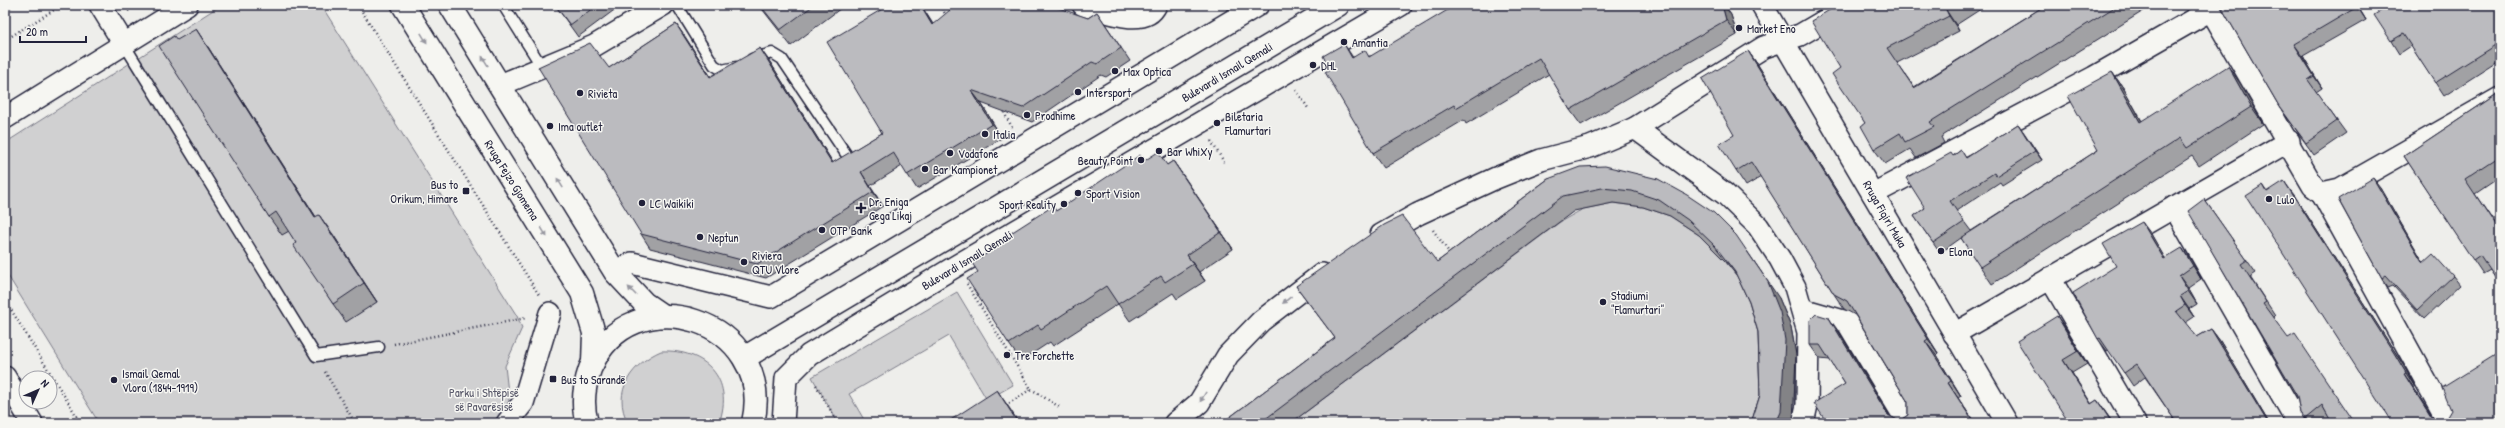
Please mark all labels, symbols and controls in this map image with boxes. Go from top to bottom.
scale bar [20,18,86,44]
place label: Market Eno [1747,20,1796,37]
text: 20 m [26,23,48,40]
marker: Market Eno [1734,23,1744,33]
one-way arrow [420,33,428,43]
place label: Amantia [1352,34,1388,51]
marker: Amantia [1339,37,1349,47]
street label: Bulevardi Ismail Qemali [1178,38,1276,106]
one-way arrow [481,56,489,66]
place label: DHL [1321,57,1337,74]
marker: DHL [1308,60,1318,70]
place label: Max Optica [1123,63,1171,80]
marker: Max Optica [1110,66,1120,76]
place label: Intersport [1086,84,1132,101]
place label: Rivieta [588,85,618,102]
marker: Intersport [1073,87,1083,97]
marker: Rivieta [575,88,585,98]
place label: Prodhime [1035,107,1076,124]
place label: Biletaria Flamurtari [1224,108,1271,139]
marker: Prodhime [1022,110,1032,120]
place label: Ima outlet [558,118,603,135]
marker: Biletaria Flamurtari [1212,118,1222,128]
marker: Ima outlet [545,121,555,131]
place label: Italia [993,126,1016,143]
marker: Italia [980,129,990,139]
street label: Rruga Fejzo Gjomema [480,137,544,224]
place label: Bar WhiXy [1167,143,1213,160]
place label: Vodafone [958,145,999,162]
marker: Bar WhiXy [1154,146,1164,156]
marker: Vodafone [945,148,955,158]
place label: Beauty Point [1078,152,1134,169]
marker: Beauty Point [1136,155,1146,165]
place label: Bar Kampionet [933,161,998,178]
marker: Bar Kampionet [920,164,930,174]
place label: Bus to Orikum, Himare [390,176,458,207]
one-way arrow [557,177,564,189]
street label: Rruga Fiqiri Muka [1859,177,1911,251]
place label: Sport Vision [1086,185,1140,202]
marker: Bus to Orikum, Himare [461,186,471,196]
marker: Sport Vision [1073,188,1083,198]
place label: Lulo [2277,191,2294,208]
place label: Dr. Eniga Gega Likaj [869,193,912,224]
marker: Lulo [2264,194,2274,204]
place label: LC Waikiki [650,195,694,212]
place label: Sport Reality [999,196,1056,213]
marker: LC Waikiki [637,198,647,208]
marker: Sport Reality [1059,199,1069,209]
marker: Dr. Eniga Gega Likaj [856,203,866,213]
place label: OTP Bank [830,222,872,239]
marker: OTP Bank [817,225,827,235]
one-way arrow [541,226,548,238]
street label: Bulevardi Ismail Qemali [918,226,1016,294]
place label: Neptun [708,229,739,246]
marker: Neptun [695,232,705,242]
place label: Elona [1949,243,1973,260]
marker: Elona [1936,246,1946,256]
place label: Riviera QTU Vlore [752,247,799,278]
marker: Riviera QTU Vlore [739,257,749,267]
one-way arrow [628,286,637,296]
place label: Stadiumi "Flamurtari" [1611,287,1664,318]
one-way arrow [1282,295,1293,304]
marker: Stadiumi "Flamurtari" [1598,297,1608,307]
place label: Tre Forchette [1015,347,1074,364]
marker: Tre Forchette [1002,350,1012,360]
place label: Ismail Qemal Vlora (1844-1919) [122,365,198,396]
north arrow [18,370,58,410]
place label: Bus to Sarandë [561,371,626,388]
marker: Bus to Sarandë [548,374,558,384]
marker: Ismail Qemal Vlora (1844-1919) [109,375,119,385]
text: N [38,376,52,390]
park label: Parku i Shtëpisë së Pavarësisë [449,384,519,415]
one-way arrow [1199,392,1207,402]

